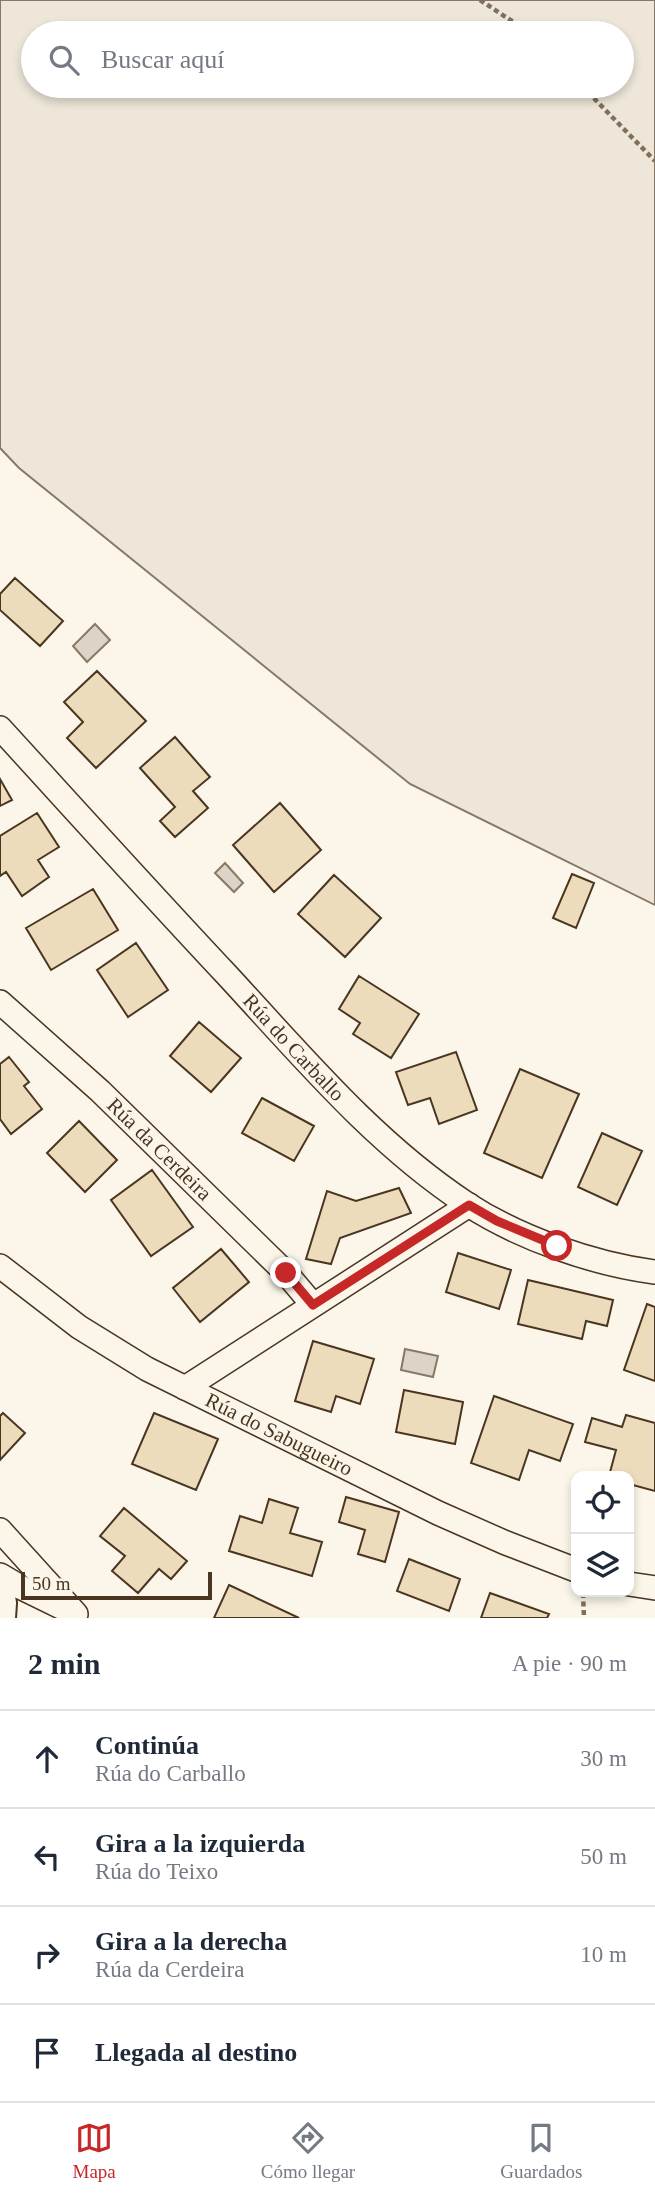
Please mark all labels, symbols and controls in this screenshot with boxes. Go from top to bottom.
search box [21,21,634,98]
icon: search [45,41,83,79]
text: Buscar aquí [101,45,224,74]
street label: Rúa do Carballo [238,989,349,1106]
street label: Rúa da Cerdeira [102,1093,217,1206]
route start [541,1230,572,1261]
route end [270,1257,301,1288]
street label: Rúa do Sabugueiro [202,1388,356,1481]
map controls [571,1471,634,1597]
button: locate [571,1471,634,1534]
button: layers [571,1534,634,1597]
scale bar [21,1569,212,1601]
text: 50 m [32,1573,71,1594]
text: 2 min [28,1647,101,1680]
text: A pie · 90 m [512,1651,627,1676]
text: Continúa [95,1731,199,1760]
icon: ahead [28,1740,66,1778]
text: 30 m [580,1746,627,1771]
text: Rúa do Carballo [95,1761,246,1786]
text: Gira a la izquierda [95,1829,305,1858]
icon: left [28,1838,66,1876]
text: 50 m [580,1844,627,1869]
text: Rúa do Teixo [95,1859,218,1884]
text: Gira a la derecha [95,1927,287,1956]
icon: right [28,1936,66,1974]
text: 10 m [580,1942,627,1967]
text: Rúa da Cerdeira [95,1957,244,1982]
icon: arrive [28,2034,66,2072]
text: Llegada al destino [95,2038,297,2067]
tab: Mapa [72,2119,116,2183]
tab: Cómo llegar [261,2119,355,2183]
tab: Guardados [500,2119,582,2183]

